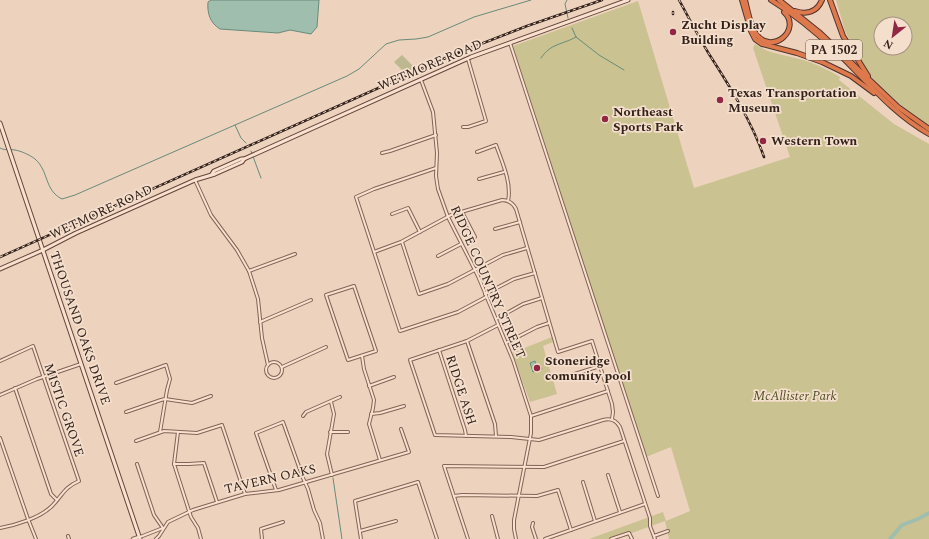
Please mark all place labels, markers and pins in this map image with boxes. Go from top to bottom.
place label: Zucht Display Building [681,15,766,50]
marker: Zucht Display Building [668,27,678,37]
place label: Texas Transportation Museum [728,83,857,118]
marker: Texas Transportation Museum [715,95,725,105]
place label: Northeast Sports Park [613,102,684,137]
marker: Northeast Sports Park [600,114,610,124]
place label: Western Town [771,131,857,151]
marker: Western Town [758,136,768,146]
place label: Stoneridge comunity pool [545,351,631,386]
marker: Stoneridge comunity pool [532,363,542,373]

